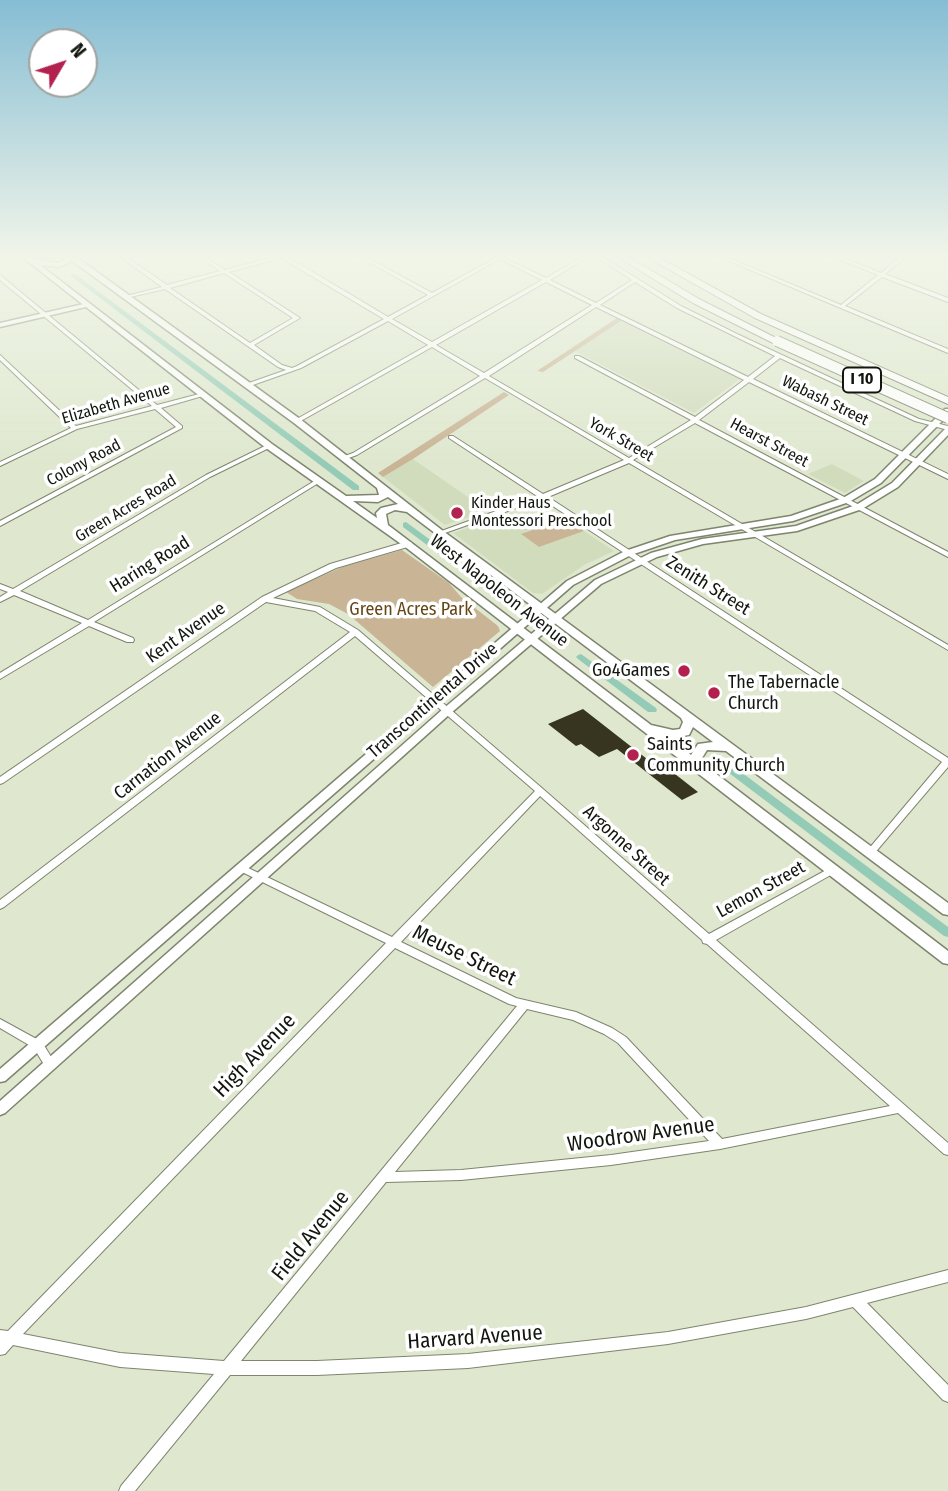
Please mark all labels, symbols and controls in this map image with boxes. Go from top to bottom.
north arrow [28,28,98,98]
text: N [66,39,91,62]
road number: I 10 [843,368,881,392]
street label: Wabash Street [779,372,871,430]
street label: Elizabeth Avenue [60,379,172,429]
street label: York Street [585,414,657,466]
street label: Hearst Street [727,414,811,472]
street label: Colony Road [44,435,124,491]
street label: Green Acres Road [72,471,180,547]
place label: Kinder Haus Montessori Preschool [471,494,612,532]
marker: Kinder Haus Montessori Preschool [449,505,465,521]
street label: West Napoleon Avenue [426,530,572,652]
street label: Haring Road [106,532,194,598]
street label: Zenith Street [662,552,754,620]
street label: Kent Avenue [142,598,230,668]
park label: Green Acres Park [349,599,473,621]
street label: Transcontinental Drive [363,639,503,763]
place label: Go4Games [592,660,670,682]
marker: Go4Games [676,663,692,679]
place label: The Tabernacle Church [728,672,840,714]
marker: The Tabernacle Church [706,685,722,701]
street label: Carnation Avenue [110,707,226,805]
place label: Saints Community Church [647,734,785,776]
marker: Saints Community Church [625,747,641,763]
street label: Argonne Street [578,801,674,891]
street label: Lemon Street [713,857,809,923]
street label: Meuse Street [408,920,520,992]
street label: High Avenue [209,1009,301,1103]
street label: Woodrow Avenue [566,1112,716,1158]
street label: Field Avenue [267,1186,355,1286]
street label: Harvard Avenue [406,1321,544,1355]

